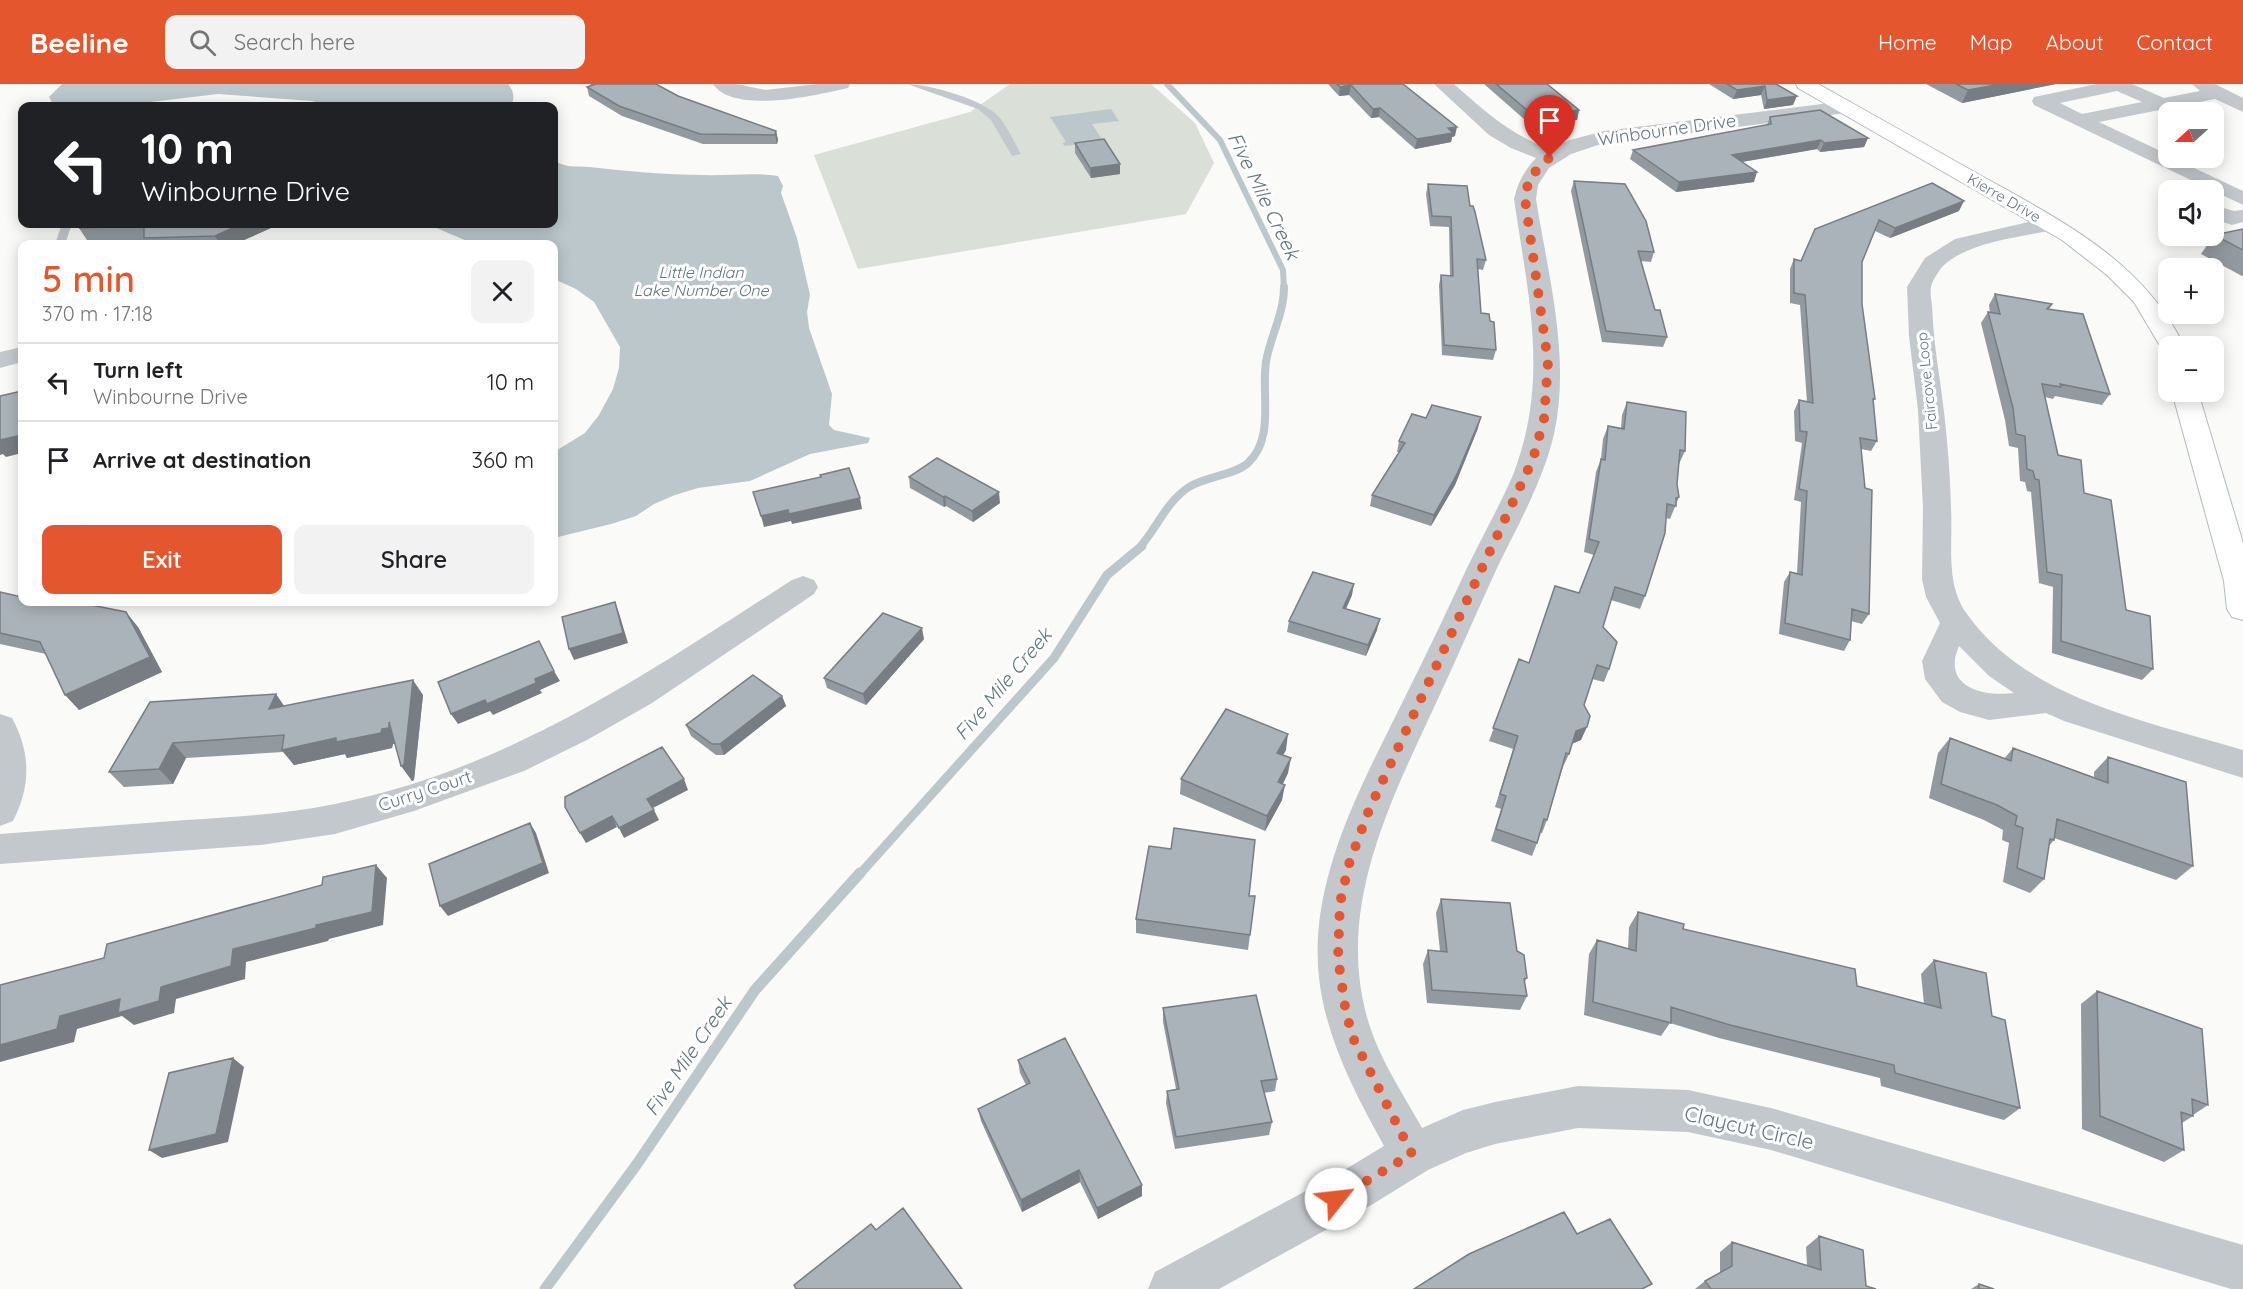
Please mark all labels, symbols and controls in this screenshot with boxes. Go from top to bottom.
search box [165,15,585,69]
text: Beeline [30,25,129,60]
icon: search [186,26,219,59]
text: Search here [234,28,355,56]
text: Home [1878,29,1937,55]
text: Map [1970,29,2013,55]
text: About [2046,29,2104,55]
text: Contact [2137,29,2213,55]
pin [1524,95,1575,157]
north arrow [2158,102,2224,168]
map controls [2158,102,2224,402]
icon: arrive [1533,104,1566,137]
street label: Winbourne Drive [1596,108,1738,151]
text: 10 m [141,122,234,175]
icon: left [42,126,120,204]
water label: Five Mile Creek [1223,128,1307,266]
street label: Kierre Drive [1964,169,2044,226]
text: Winbourne Drive [141,174,350,208]
button: sound [2158,180,2224,246]
text: 5 min [42,256,135,301]
button: + [2158,258,2224,324]
button: close [471,260,534,323]
water label: Little Indian Lake Number One [634,262,769,300]
text: 370 m · 17:18 [42,301,153,326]
street label: Faircove Loop [1912,331,1941,431]
button: − [2158,336,2224,402]
text: Turn left [93,356,183,384]
icon: left [42,366,75,399]
text: 10 m [487,368,534,396]
text: Winbourne Drive [93,384,248,409]
icon: arrive [42,444,75,477]
text: Arrive at destination [93,446,311,474]
text: 360 m [471,446,534,474]
button: Exit [42,525,282,594]
button: Share [294,525,534,594]
water label: Five Mile Creek [949,621,1058,745]
street label: Curry Court [375,765,474,816]
water label: Five Mile Creek [639,989,738,1120]
street label: Claycut Circle [1682,1100,1816,1155]
position arrow [1304,1167,1368,1231]

